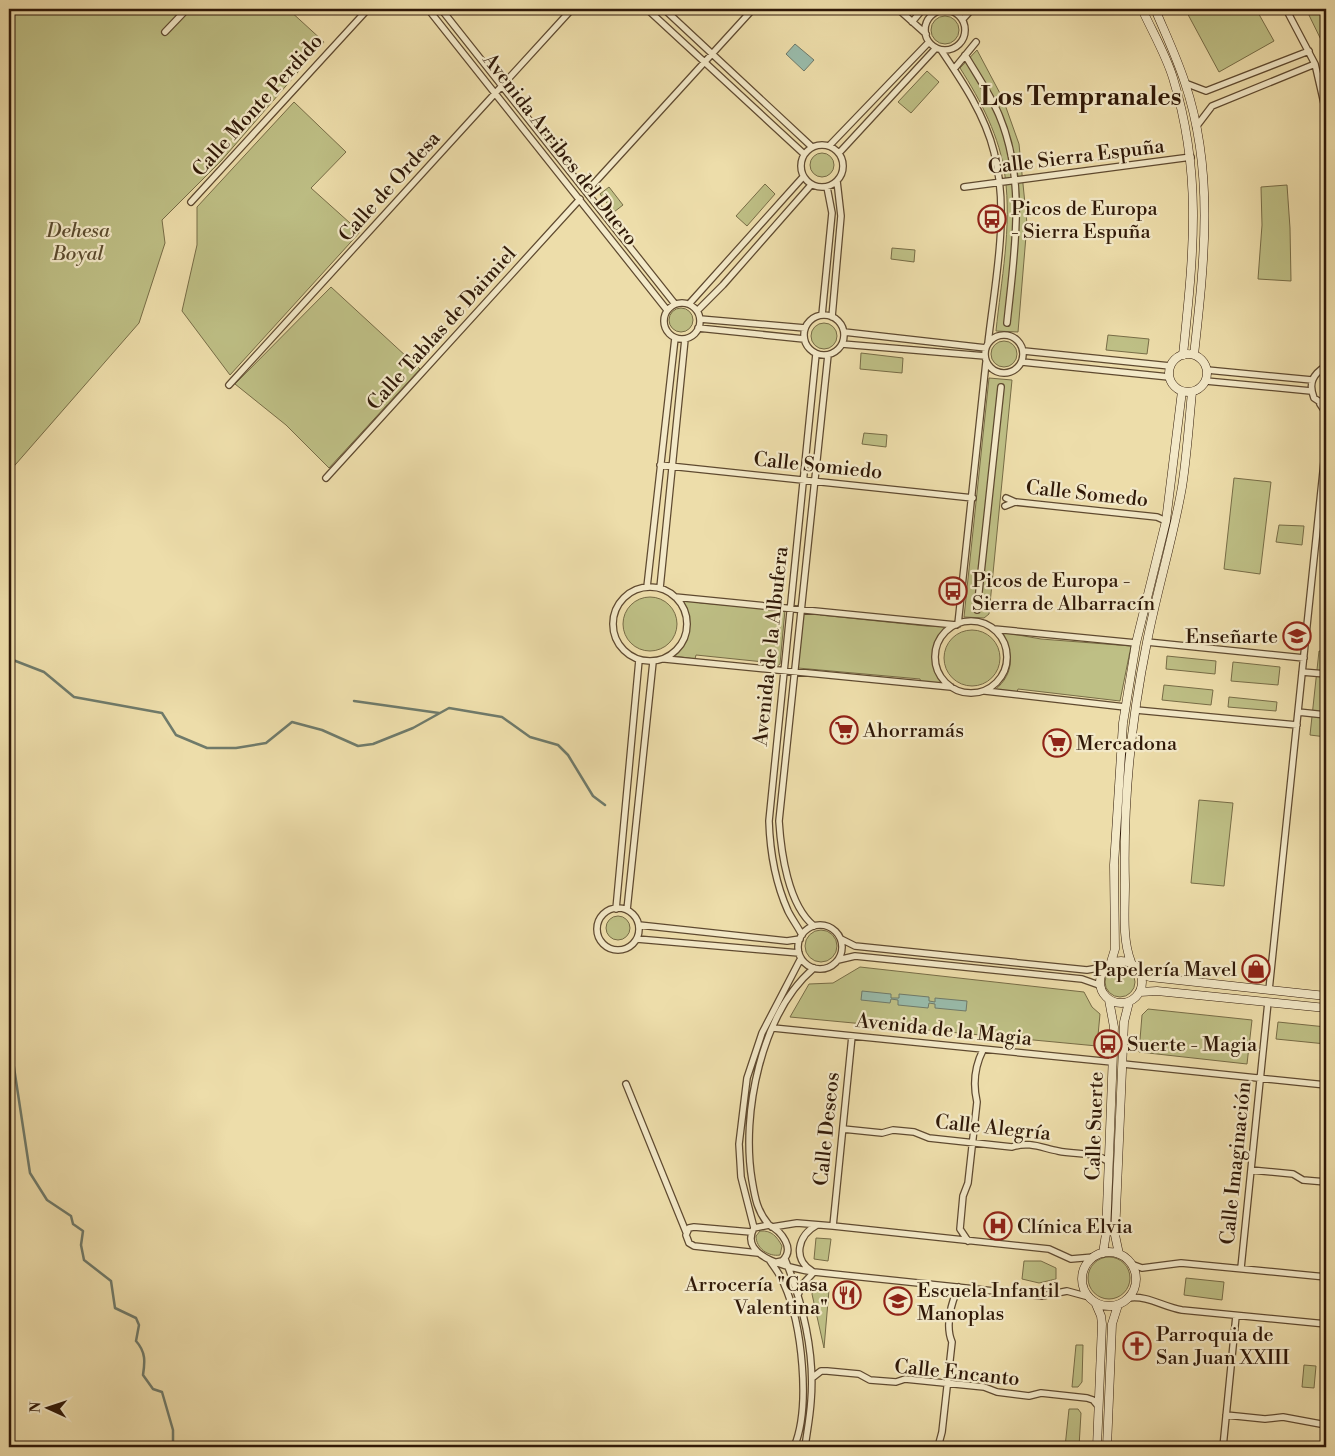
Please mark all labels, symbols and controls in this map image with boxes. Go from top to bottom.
street label: Calle Monte Perdido [187,29,329,183]
street label: Avenida Arribes del Duero [476,48,643,251]
district label: Los Tempranales [980,82,1182,113]
street label: Calle de Ordesa [334,126,447,247]
street label: Calle Sierra Espuña [987,134,1167,181]
place label: Picos de Europa - Sierra Espuña [1011,197,1158,245]
bus stop icon: Picos de Europa - Sierra Espuña [977,204,1007,234]
park label: Dehesa Boyal [45,219,111,267]
street label: Calle Tablas de Daimiel [362,242,522,416]
street label: Calle Somiedo [752,447,884,486]
street label: Calle Somedo [1024,476,1149,513]
street label: Avenida de la Albufera [748,544,794,748]
place label: Picos de Europa - Sierra de Albarracín [972,569,1155,617]
bus stop icon: Picos de Europa - Sierra de Albarracín [938,576,968,606]
school or university icon: Enseñarte [1282,621,1312,651]
place label: Enseñarte [1185,625,1278,650]
supermarket icon: Ahorramás [829,715,859,745]
place label: Ahorramás [862,719,964,744]
supermarket icon: Mercadona [1042,728,1072,758]
place label: Mercadona [1076,732,1178,757]
shop icon: Papelería Mavel [1241,954,1271,984]
place label: Papelería Mavel [1093,958,1237,983]
street label: Avenida de la Magia [853,1009,1034,1052]
bus stop icon: Suerte - Magia [1093,1029,1123,1059]
place label: Suerte - Magia [1127,1033,1258,1058]
street label: Calle Deseos [809,1071,846,1187]
street label: Calle Suerte [1081,1071,1110,1181]
street label: Calle Imaginación [1215,1080,1258,1246]
street label: Calle Alegría [934,1110,1053,1147]
hospital icon: Clínica Elvia [983,1211,1013,1241]
place label: Clínica Elvia [1017,1215,1134,1240]
place label: Arrocería "Casa Valentina" [684,1273,829,1321]
place label: Escuela Infantil Manoplas [917,1279,1060,1327]
restaurant icon: Arrocería "Casa Valentina" [832,1280,862,1310]
school or university icon: Escuela Infantil Manoplas [883,1286,913,1316]
place label: Parroquia de San Juan XXIII [1156,1323,1290,1371]
church icon: Parroquia de San Juan XXIII [1122,1331,1152,1361]
street label: Calle Encanto [893,1354,1021,1393]
north arrow [22,1384,72,1434]
text: N [27,1401,45,1413]

